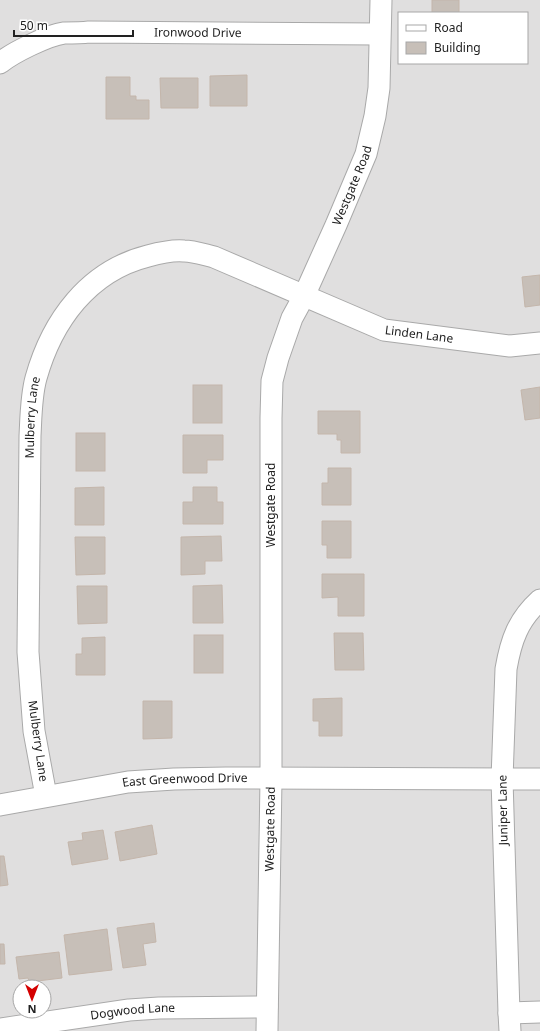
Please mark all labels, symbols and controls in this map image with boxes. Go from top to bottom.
scale bar [14,12,133,38]
legend [398,12,528,64]
text: 50 m [20,17,48,34]
text: Road [434,19,463,36]
street label: Ironwood Drive [154,23,242,41]
text: Building [434,39,481,56]
street label: Westgate Road [328,144,376,228]
street label: Linden Lane [384,321,454,347]
street label: Mulberry Lane [21,374,44,458]
street label: Westgate Road [262,463,279,547]
street label: Mulberry Lane [24,699,53,783]
street label: East Greenwood Drive [121,769,248,791]
street label: Juniper Lane [493,774,512,846]
street label: Westgate Road [261,786,279,872]
north arrow [12,979,52,1019]
street label: Dogwood Lane [89,999,175,1024]
text: N [28,1002,36,1017]

